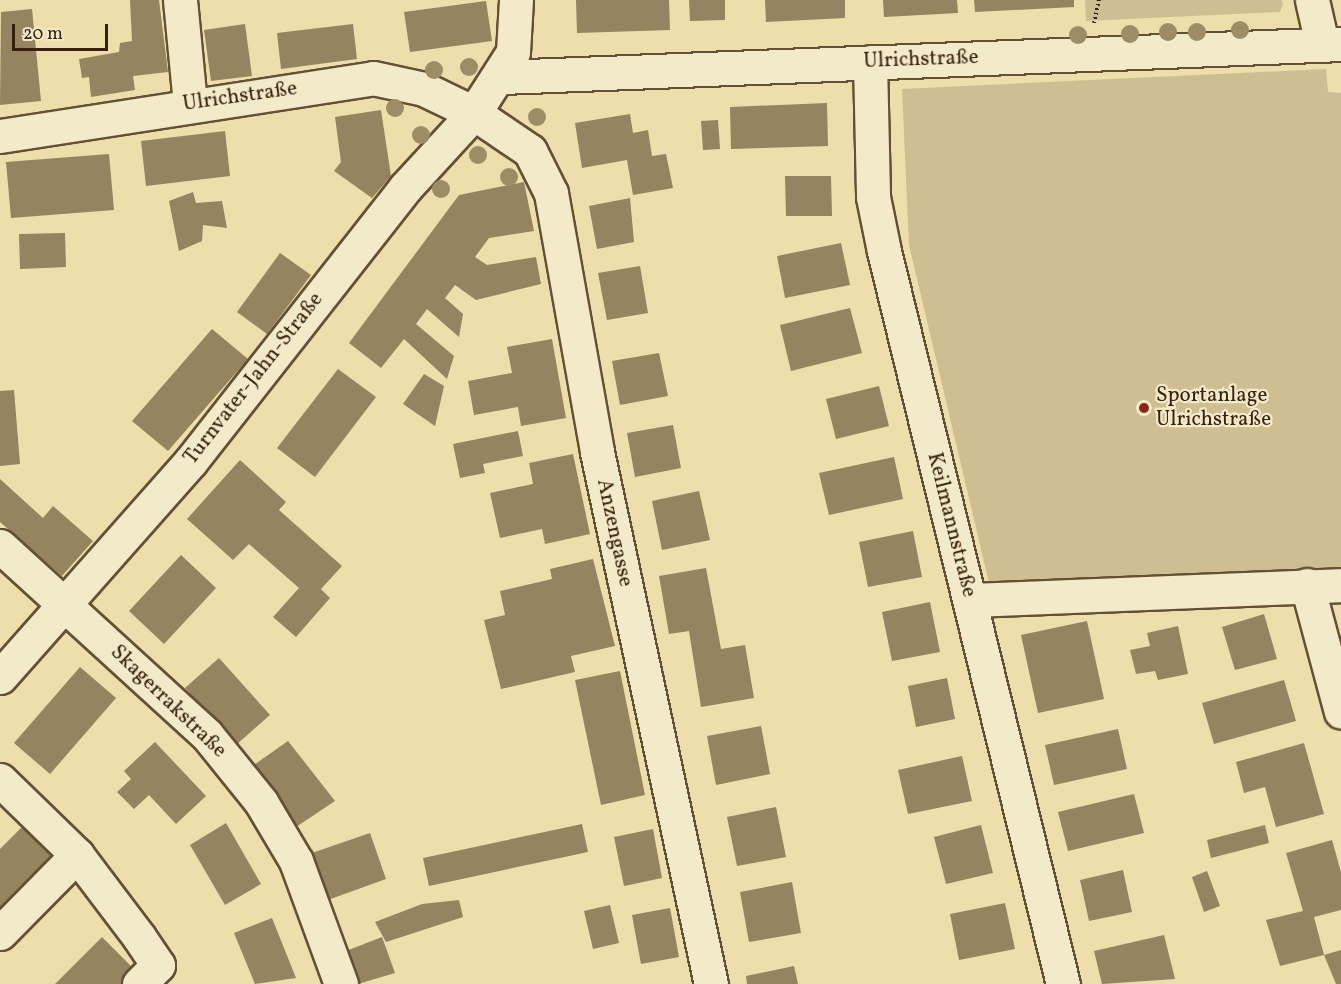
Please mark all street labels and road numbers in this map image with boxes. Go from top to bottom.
street label: Ulrichstraße [863,45,979,75]
street label: Ulrichstraße [181,77,299,117]
street label: Turnvater-Jahn-Straße [179,288,329,470]
street label: Keilmannstraße [921,450,981,600]
street label: Anzengasse [590,477,638,589]
street label: Skagerrakstraße [105,640,231,764]

